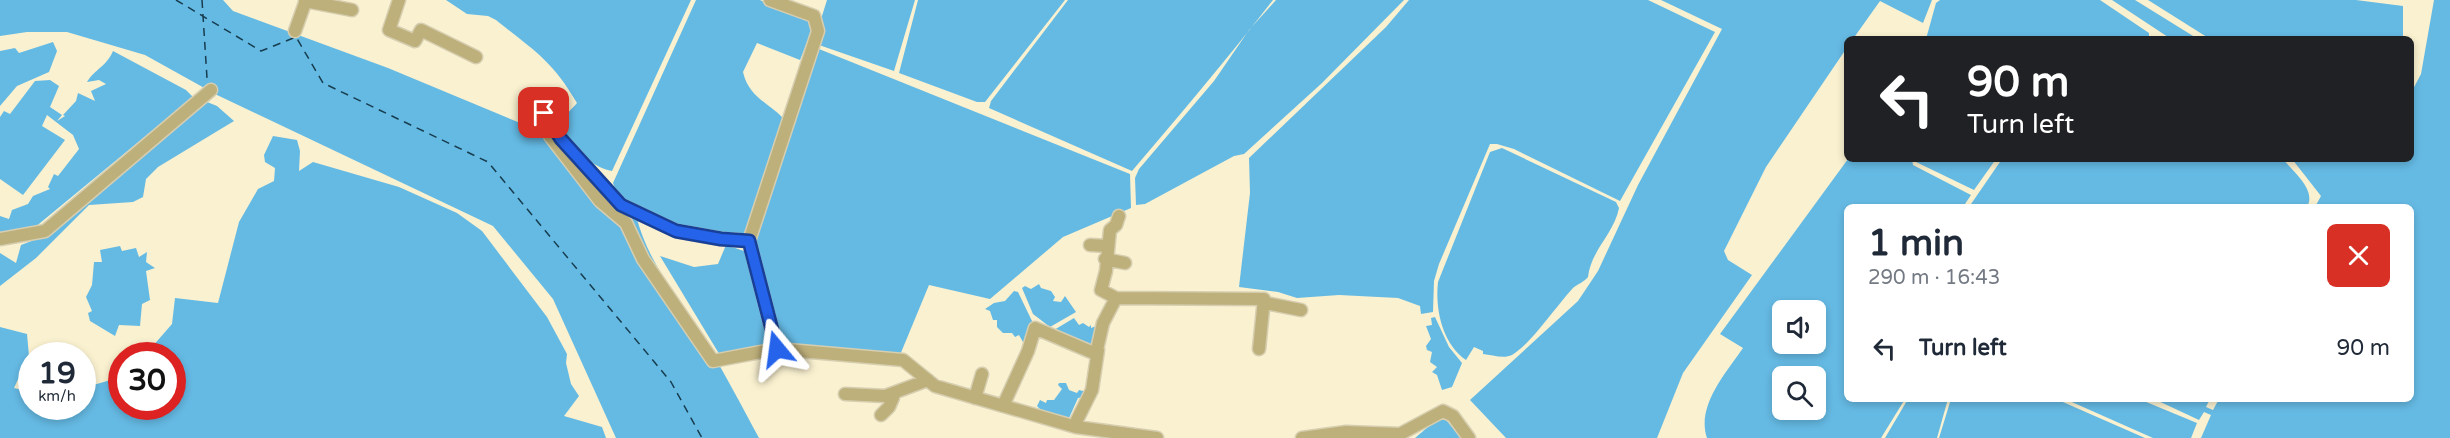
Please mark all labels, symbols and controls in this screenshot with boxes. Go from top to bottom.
text: 90 m [1967,57,2069,108]
icon: left [1868,60,1946,138]
pin [518,87,569,138]
icon: arrive [527,96,560,129]
text: Turn left [1967,108,2074,141]
text: 1 min [1868,222,1964,265]
button: close [2327,224,2390,287]
text: 290 m · 16:43 [1868,266,2000,290]
map controls [1772,300,1826,420]
button: sound [1772,300,1826,354]
position arrow [745,317,809,381]
icon: left [1868,332,1901,365]
text: Turn left [1919,335,2007,361]
text: 90 m [2336,335,2390,361]
speed limit sign: 30 [108,342,186,420]
text: 19 [38,355,76,392]
button: search [1772,366,1826,420]
text: km/h [38,387,76,405]

